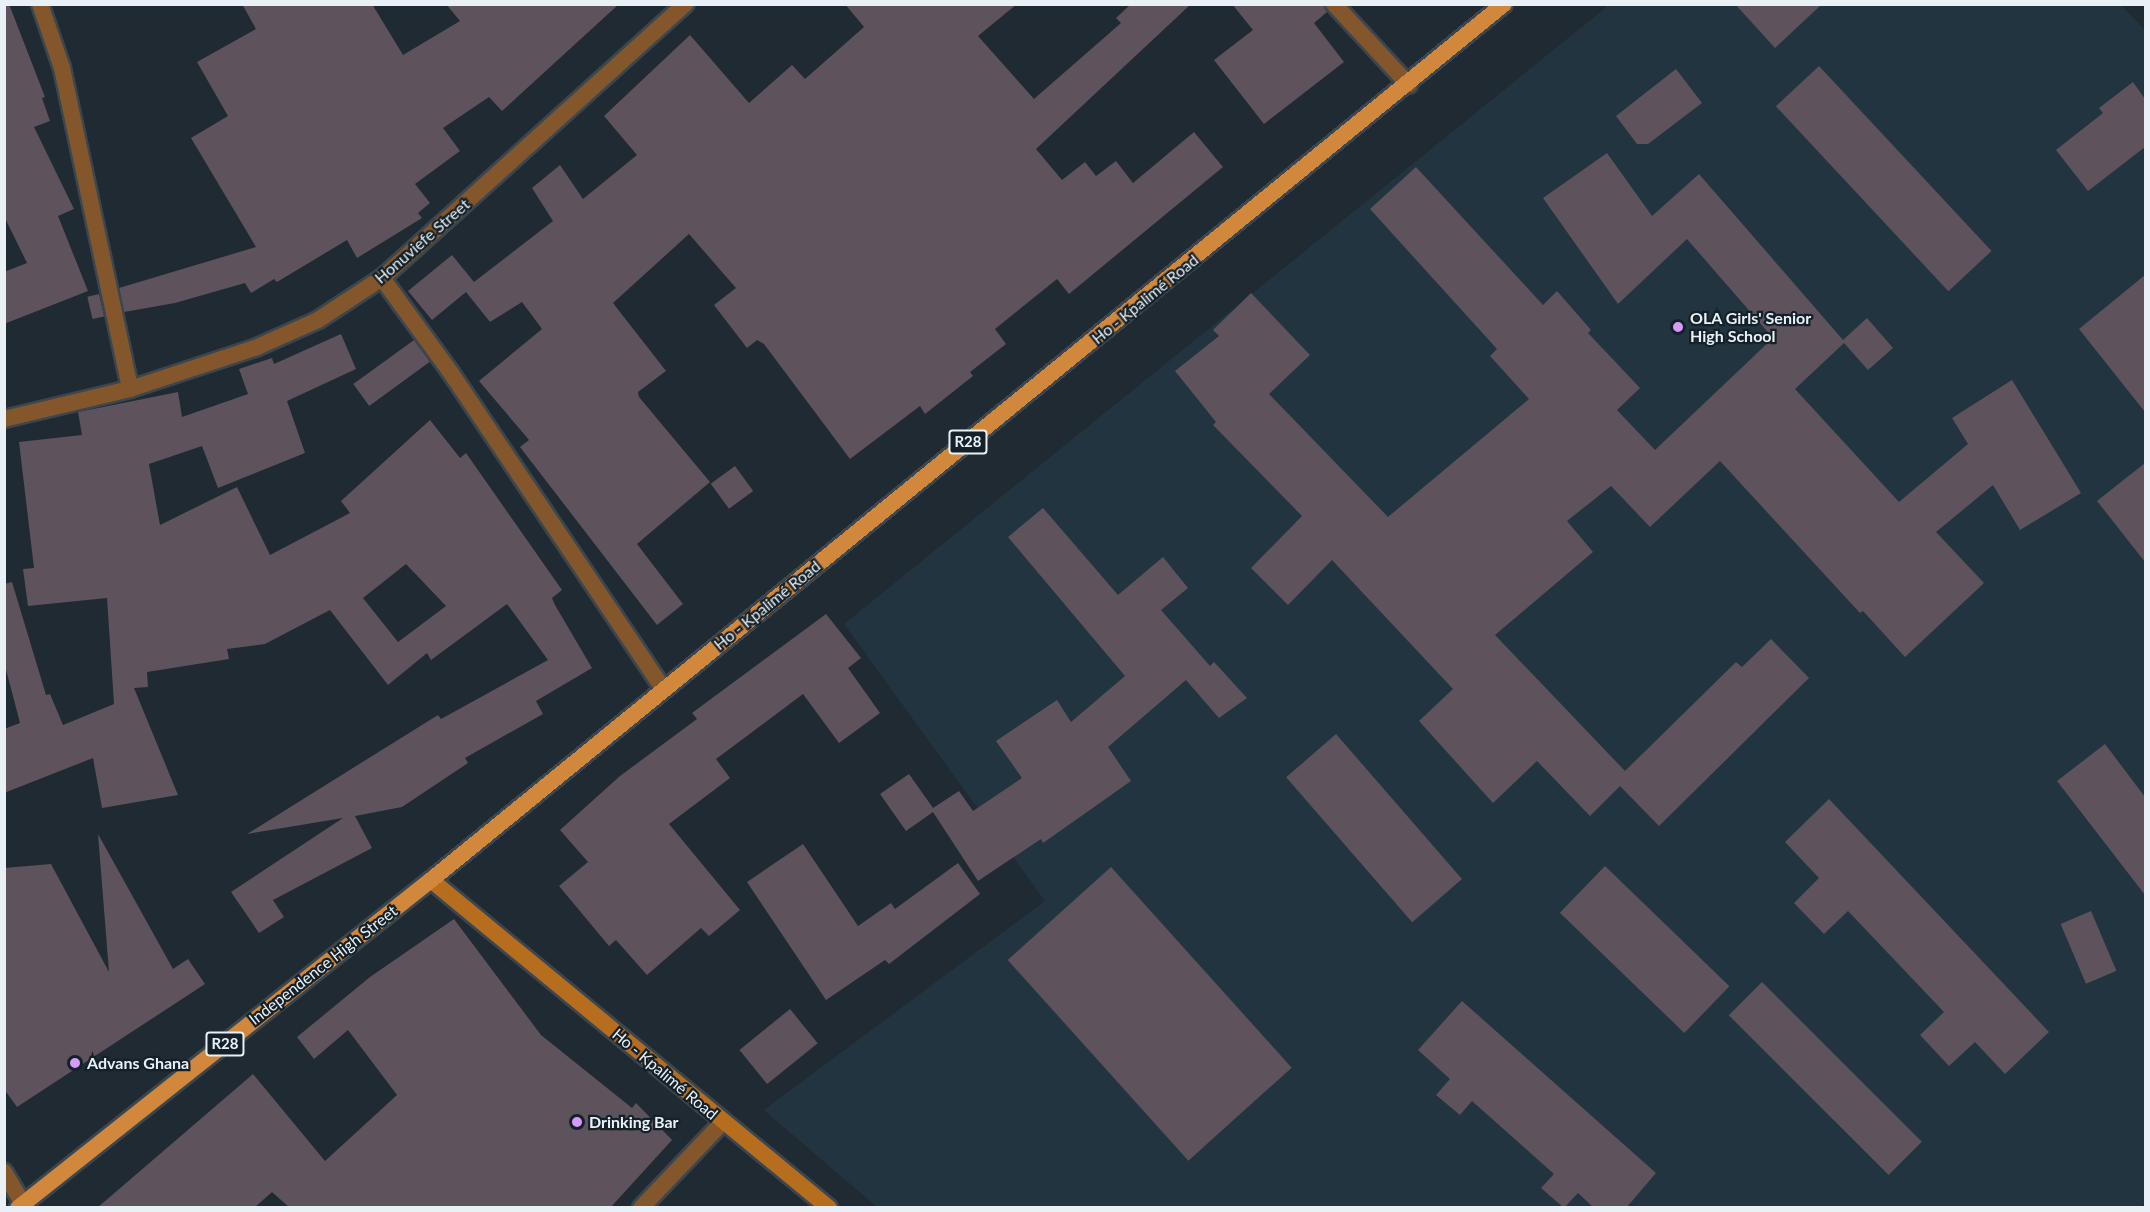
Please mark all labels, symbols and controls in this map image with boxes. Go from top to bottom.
street label: Honuviefe Street [371,195,473,287]
street label: Ho - Kpalimé Road [1088,250,1202,348]
place label: OLA Girls' Senior High School [1690,308,1812,346]
marker: OLA Girls' Senior High School [1671,320,1685,334]
road number: R28 [947,430,989,454]
street label: Ho - Kpalimé Road [710,556,824,654]
street label: Independence High Street [245,901,401,1029]
street label: Ho - Kpalimé Road [608,1024,722,1124]
road number: R28 [204,1032,246,1056]
place label: Advans Ghana [87,1053,189,1073]
marker: Advans Ghana [68,1056,82,1070]
place label: Drinking Bar [589,1112,679,1132]
marker: Drinking Bar [570,1115,584,1129]

